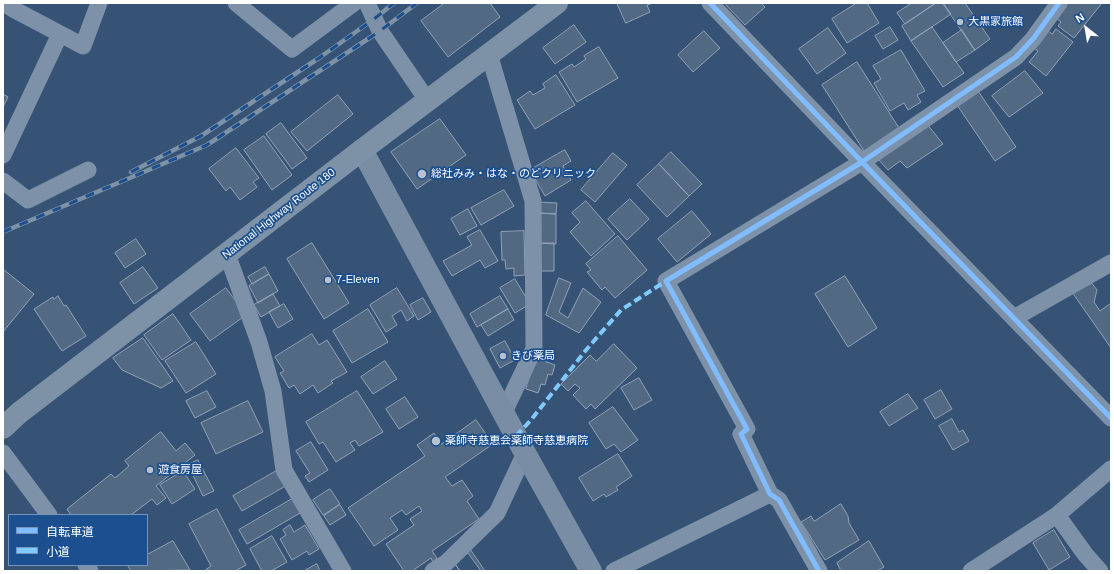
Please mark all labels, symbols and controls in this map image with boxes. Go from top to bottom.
north arrow [1066,8,1106,48]
text: N [1073,11,1086,25]
place label: 大黒家旅館 [968,15,1023,29]
marker: 大黒家旅館 [955,17,965,27]
street label: National Highway Route 180 [220,166,338,262]
place label: 総社みみ・はな・のどクリニック [431,167,596,181]
marker: 総社みみ・はな・のどクリニック [416,168,428,180]
place label: 7-Eleven [336,273,379,287]
marker: 7-Eleven [323,275,333,285]
place label: きび薬局 [511,349,555,363]
marker: きび薬局 [498,351,508,361]
place label: 薬師寺慈恵会薬師寺慈恵病院 [445,434,588,448]
marker: 薬師寺慈恵会薬師寺慈恵病院 [430,435,442,447]
place label: 遊食房屋 [158,463,202,477]
marker: 遊食房屋 [145,465,155,475]
legend [8,514,148,566]
text: 自転車道 [46,525,94,539]
text: 小道 [46,545,70,559]

